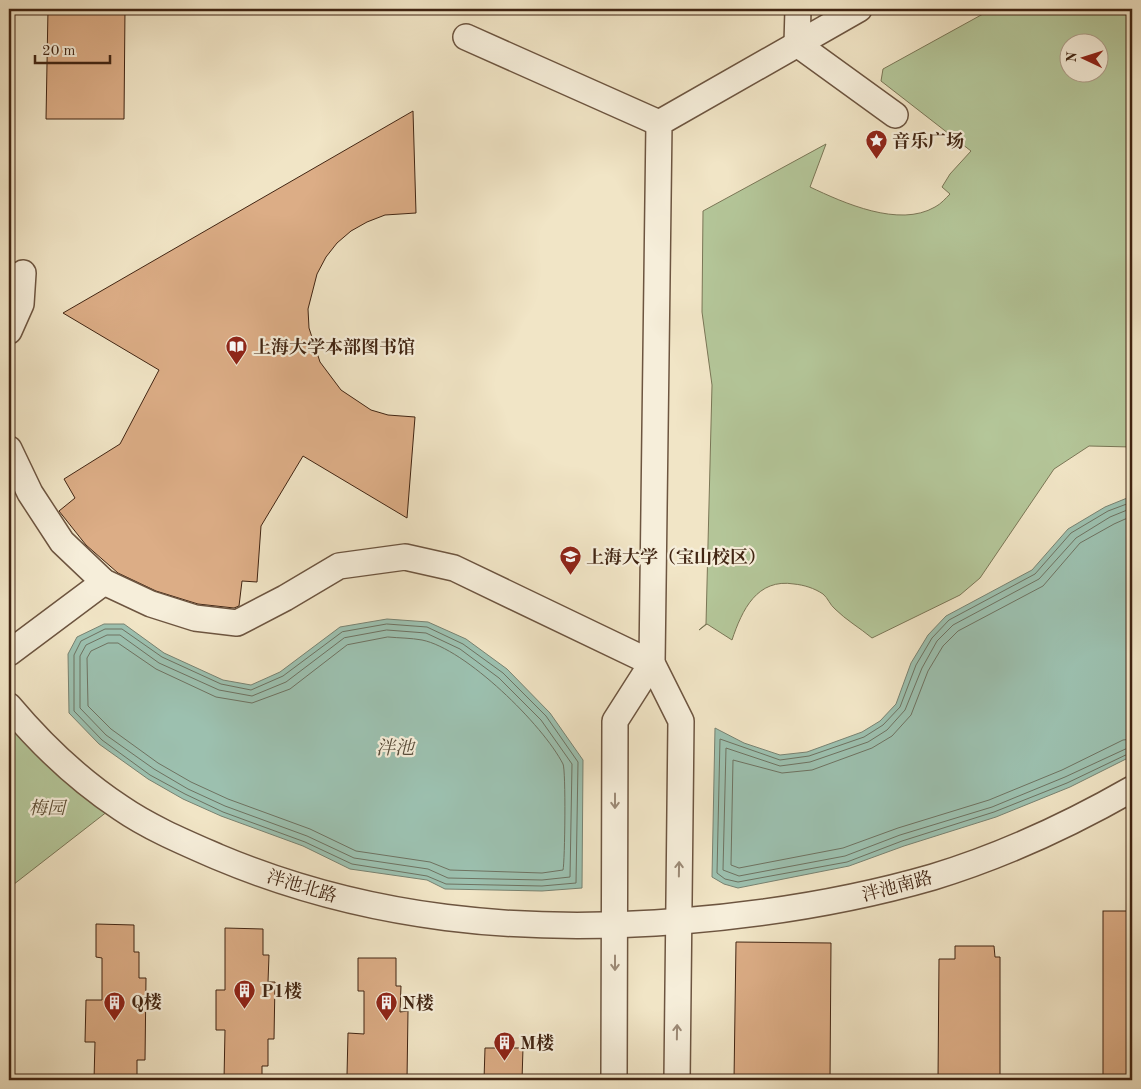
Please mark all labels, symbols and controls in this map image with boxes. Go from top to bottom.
scale bar [35,32,110,64]
north arrow [1058,32,1108,82]
text: 20 m [42,44,76,59]
text: N [1065,51,1079,63]
place icon: 音乐广场 [864,129,888,160]
place label: 音乐广场 [892,131,964,151]
library icon: 上海大学本部图书馆 [225,335,249,366]
place label: 上海大学本部图书馆 [253,337,415,357]
school or university icon: 上海大学（宝山校区） [558,545,582,576]
place label: 上海大学（宝山校区） [586,547,766,567]
water label: 泮池 [376,738,416,759]
one-way arrow [610,792,620,808]
park label: 梅园 [29,798,68,818]
one-way arrow [674,861,684,878]
street label: 泮池北路 [265,866,339,906]
street label: 泮池南路 [860,867,934,905]
one-way arrow [610,954,620,971]
building icon: P1楼 [233,979,257,1010]
place label: P1楼 [261,981,302,1001]
building icon: Q楼 [103,990,127,1021]
building icon: N楼 [374,991,398,1022]
place label: Q楼 [131,992,162,1012]
place label: N楼 [402,993,434,1013]
one-way arrow [672,1024,682,1040]
building icon: M楼 [492,1031,516,1062]
place label: M楼 [520,1033,554,1053]

